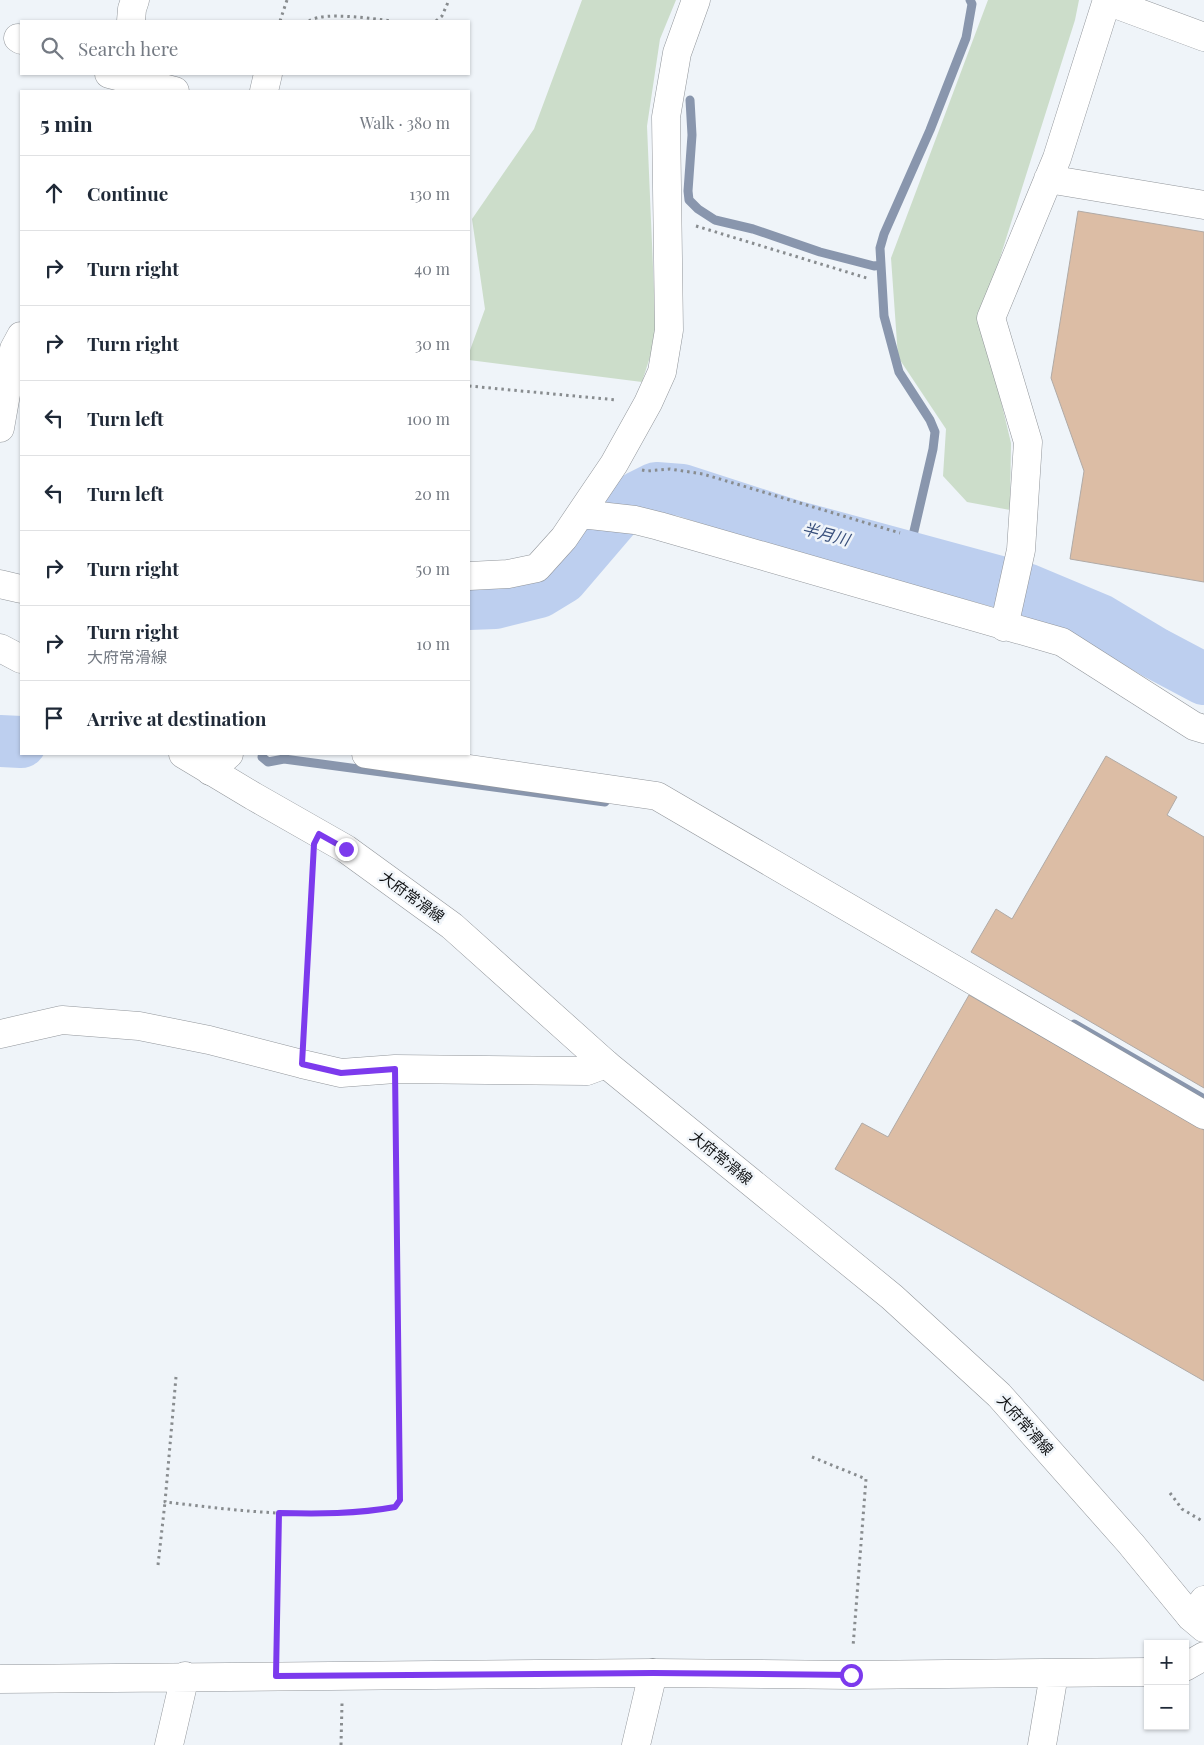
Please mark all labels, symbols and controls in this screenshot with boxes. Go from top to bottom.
search box [20,20,470,75]
icon: search [38,34,66,62]
text: Search here [78,35,178,61]
text: 5 min [40,109,93,137]
text: Walk · 380 m [360,112,450,133]
icon: ahead [40,179,68,207]
text: Continue [87,180,168,206]
text: 130 m [409,183,450,204]
icon: right [40,254,68,282]
text: Turn right [87,255,179,281]
text: 40 m [414,258,450,279]
icon: right [40,329,68,357]
text: Turn right [87,330,179,356]
text: 30 m [415,333,450,354]
icon: left [40,404,68,432]
text: Turn left [87,405,164,431]
text: 100 m [407,408,450,429]
icon: left [40,479,68,507]
text: Turn left [87,480,164,506]
text: 20 m [415,483,450,504]
water label: 半月川 [800,517,854,550]
icon: right [40,554,68,582]
text: Turn right [87,555,179,581]
text: 50 m [416,558,450,579]
text: Turn right [87,618,179,644]
icon: right [40,629,68,657]
text: 10 m [416,633,450,654]
text: 大府常滑線 [87,646,167,667]
icon: arrive [40,704,68,732]
text: Arrive at destination [87,705,267,731]
route end [335,838,358,861]
street label: 大府常滑線 [376,866,449,926]
street label: 大府常滑線 [686,1126,757,1189]
street label: 大府常滑線 [993,1390,1058,1459]
map controls [1144,1640,1189,1730]
button: + [1144,1640,1189,1685]
route start [840,1664,863,1687]
button: − [1144,1685,1189,1730]

